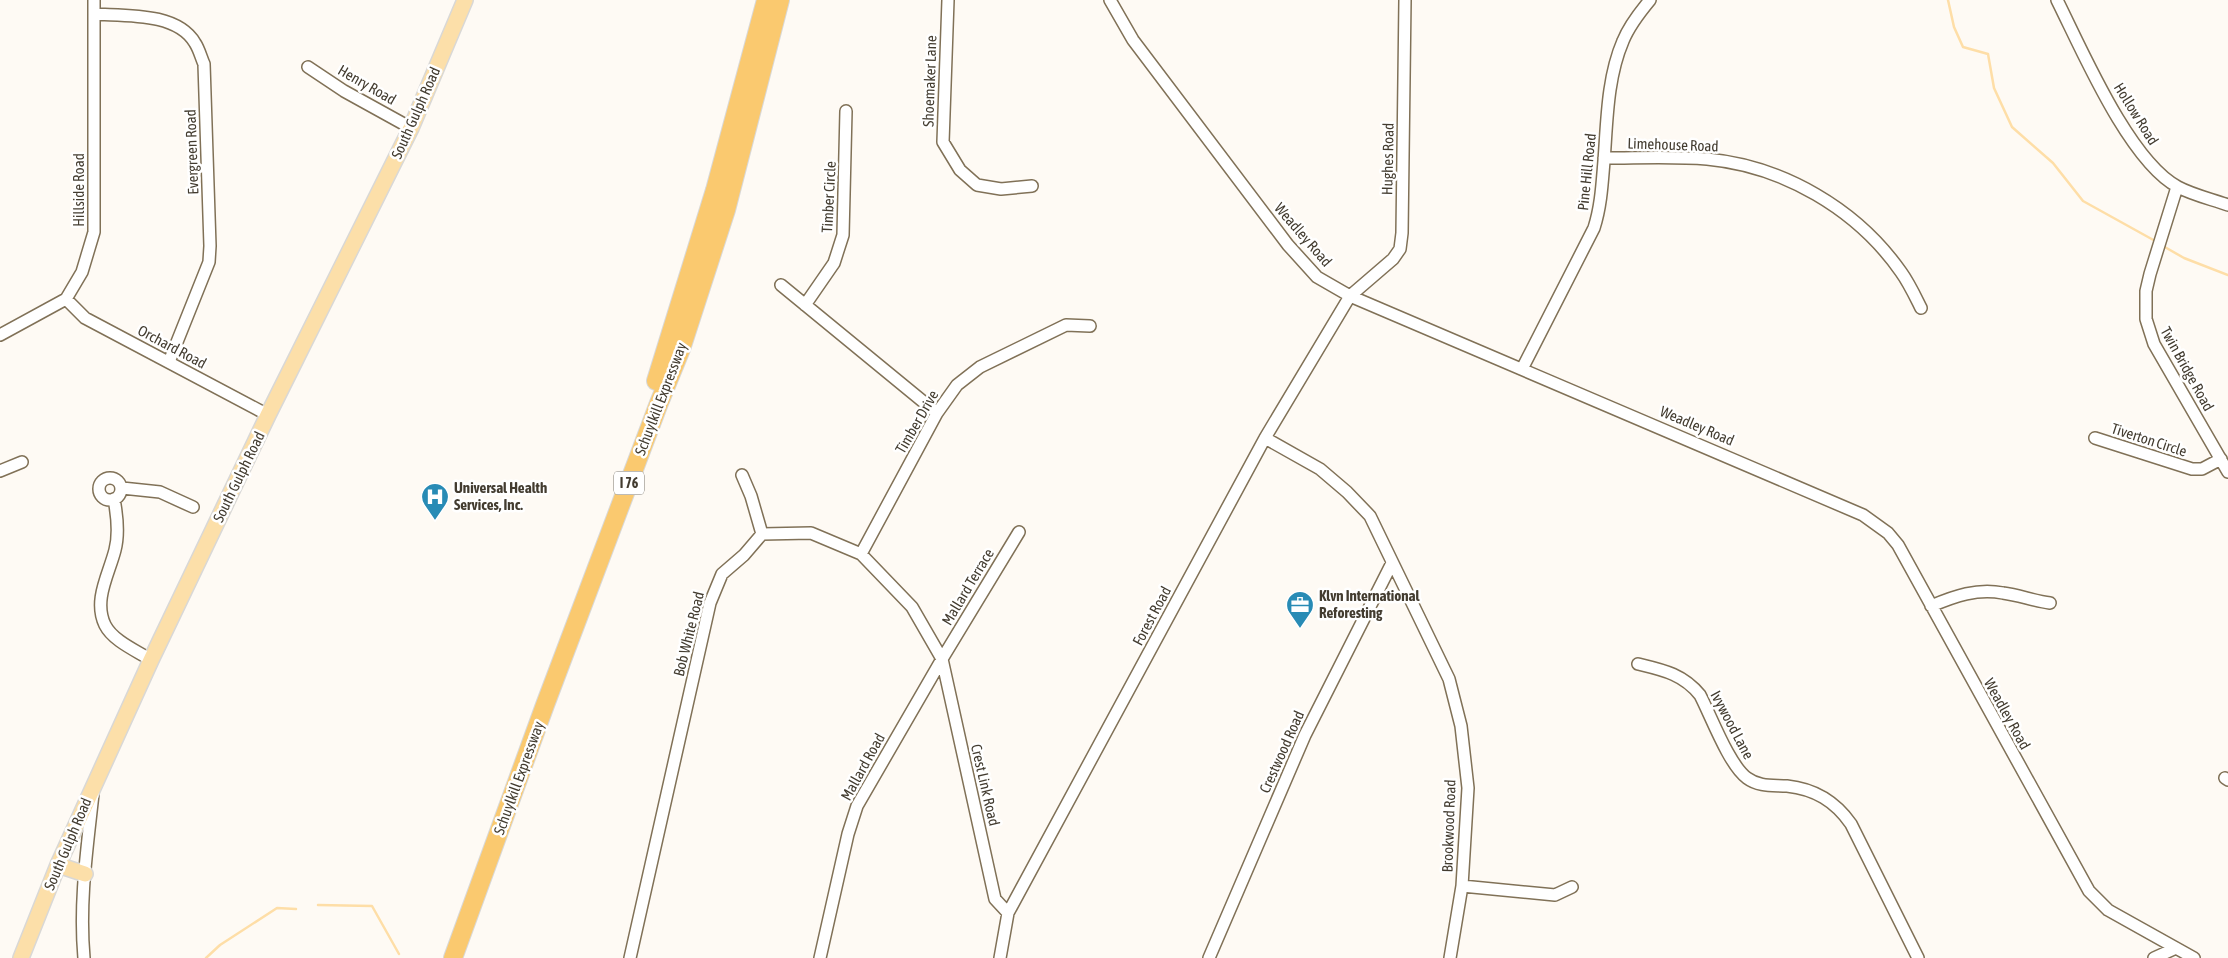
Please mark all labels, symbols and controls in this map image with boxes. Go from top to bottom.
street label: Shoemaker Lane [919,35,940,127]
street label: Henry Road [335,61,399,108]
street label: South Gulph Road [388,64,443,161]
street label: Hollow Road [2111,79,2162,148]
street label: Evergreen Road [182,109,201,195]
street label: Hughes Road [1378,123,1397,195]
street label: Pine Hill Road [1574,133,1599,211]
street label: Limehouse Road [1627,134,1719,155]
street label: Hillside Road [70,153,87,227]
street label: Timber Circle [818,161,839,233]
street label: Weadley Road [1271,199,1336,270]
street label: Orchard Road [135,321,209,372]
street label: Twin Bridge Road [2157,324,2218,414]
street label: Schuylkill Expressway [631,340,690,458]
street label: Timber Drive [892,387,942,456]
street label: Weadley Road [1658,402,1737,449]
street label: Tiverton Circle [2109,419,2189,460]
street label: South Gulph Road [209,429,268,525]
road number: I 76 [614,472,644,494]
place label: Universal Health Services, Inc. [454,479,547,513]
hospital icon: Universal Health Services, Inc. [420,482,450,521]
street label: Mallard Terrace [938,545,997,628]
street label: Forest Road [1129,583,1174,648]
place label: Klvn International Reforesting [1319,587,1421,621]
street label: Bob White Road [670,590,707,678]
office icon: Klvn International Reforesting [1285,590,1315,629]
street label: Weadley Road [1981,675,2034,752]
street label: Ivywood Lane [1707,688,1758,762]
street label: Crestwood Road [1256,708,1307,796]
street label: Schuylkill Expressway [490,719,547,837]
street label: Mallard Road [837,730,888,803]
street label: Crest Link Road [968,742,1003,827]
street label: Brookwood Road [1438,779,1459,873]
street label: South Gulph Road [40,795,95,892]

